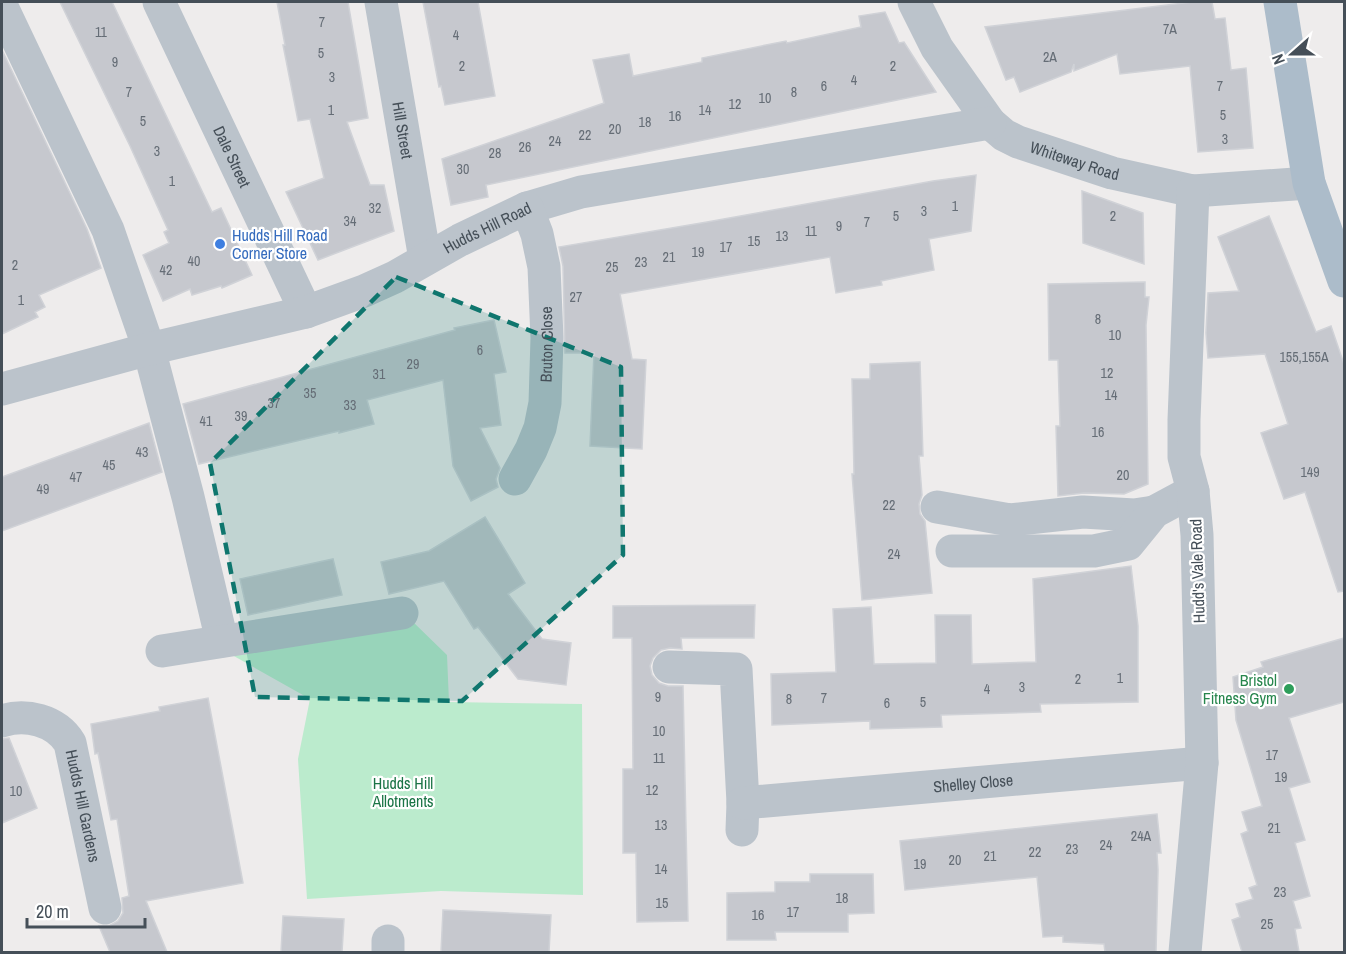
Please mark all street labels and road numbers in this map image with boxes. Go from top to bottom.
street label: Hill Street [387,100,419,161]
street label: Dale Street [208,122,256,191]
street label: Whiteway Road [1027,136,1121,185]
street label: Hudds Hill Road [439,197,535,258]
street label: Bruton Close [535,306,558,383]
street label: Hudd's Vale Road [1184,518,1210,624]
street label: Hudds Hill Gardens [61,747,106,864]
street label: Shelley Close [932,769,1014,797]

